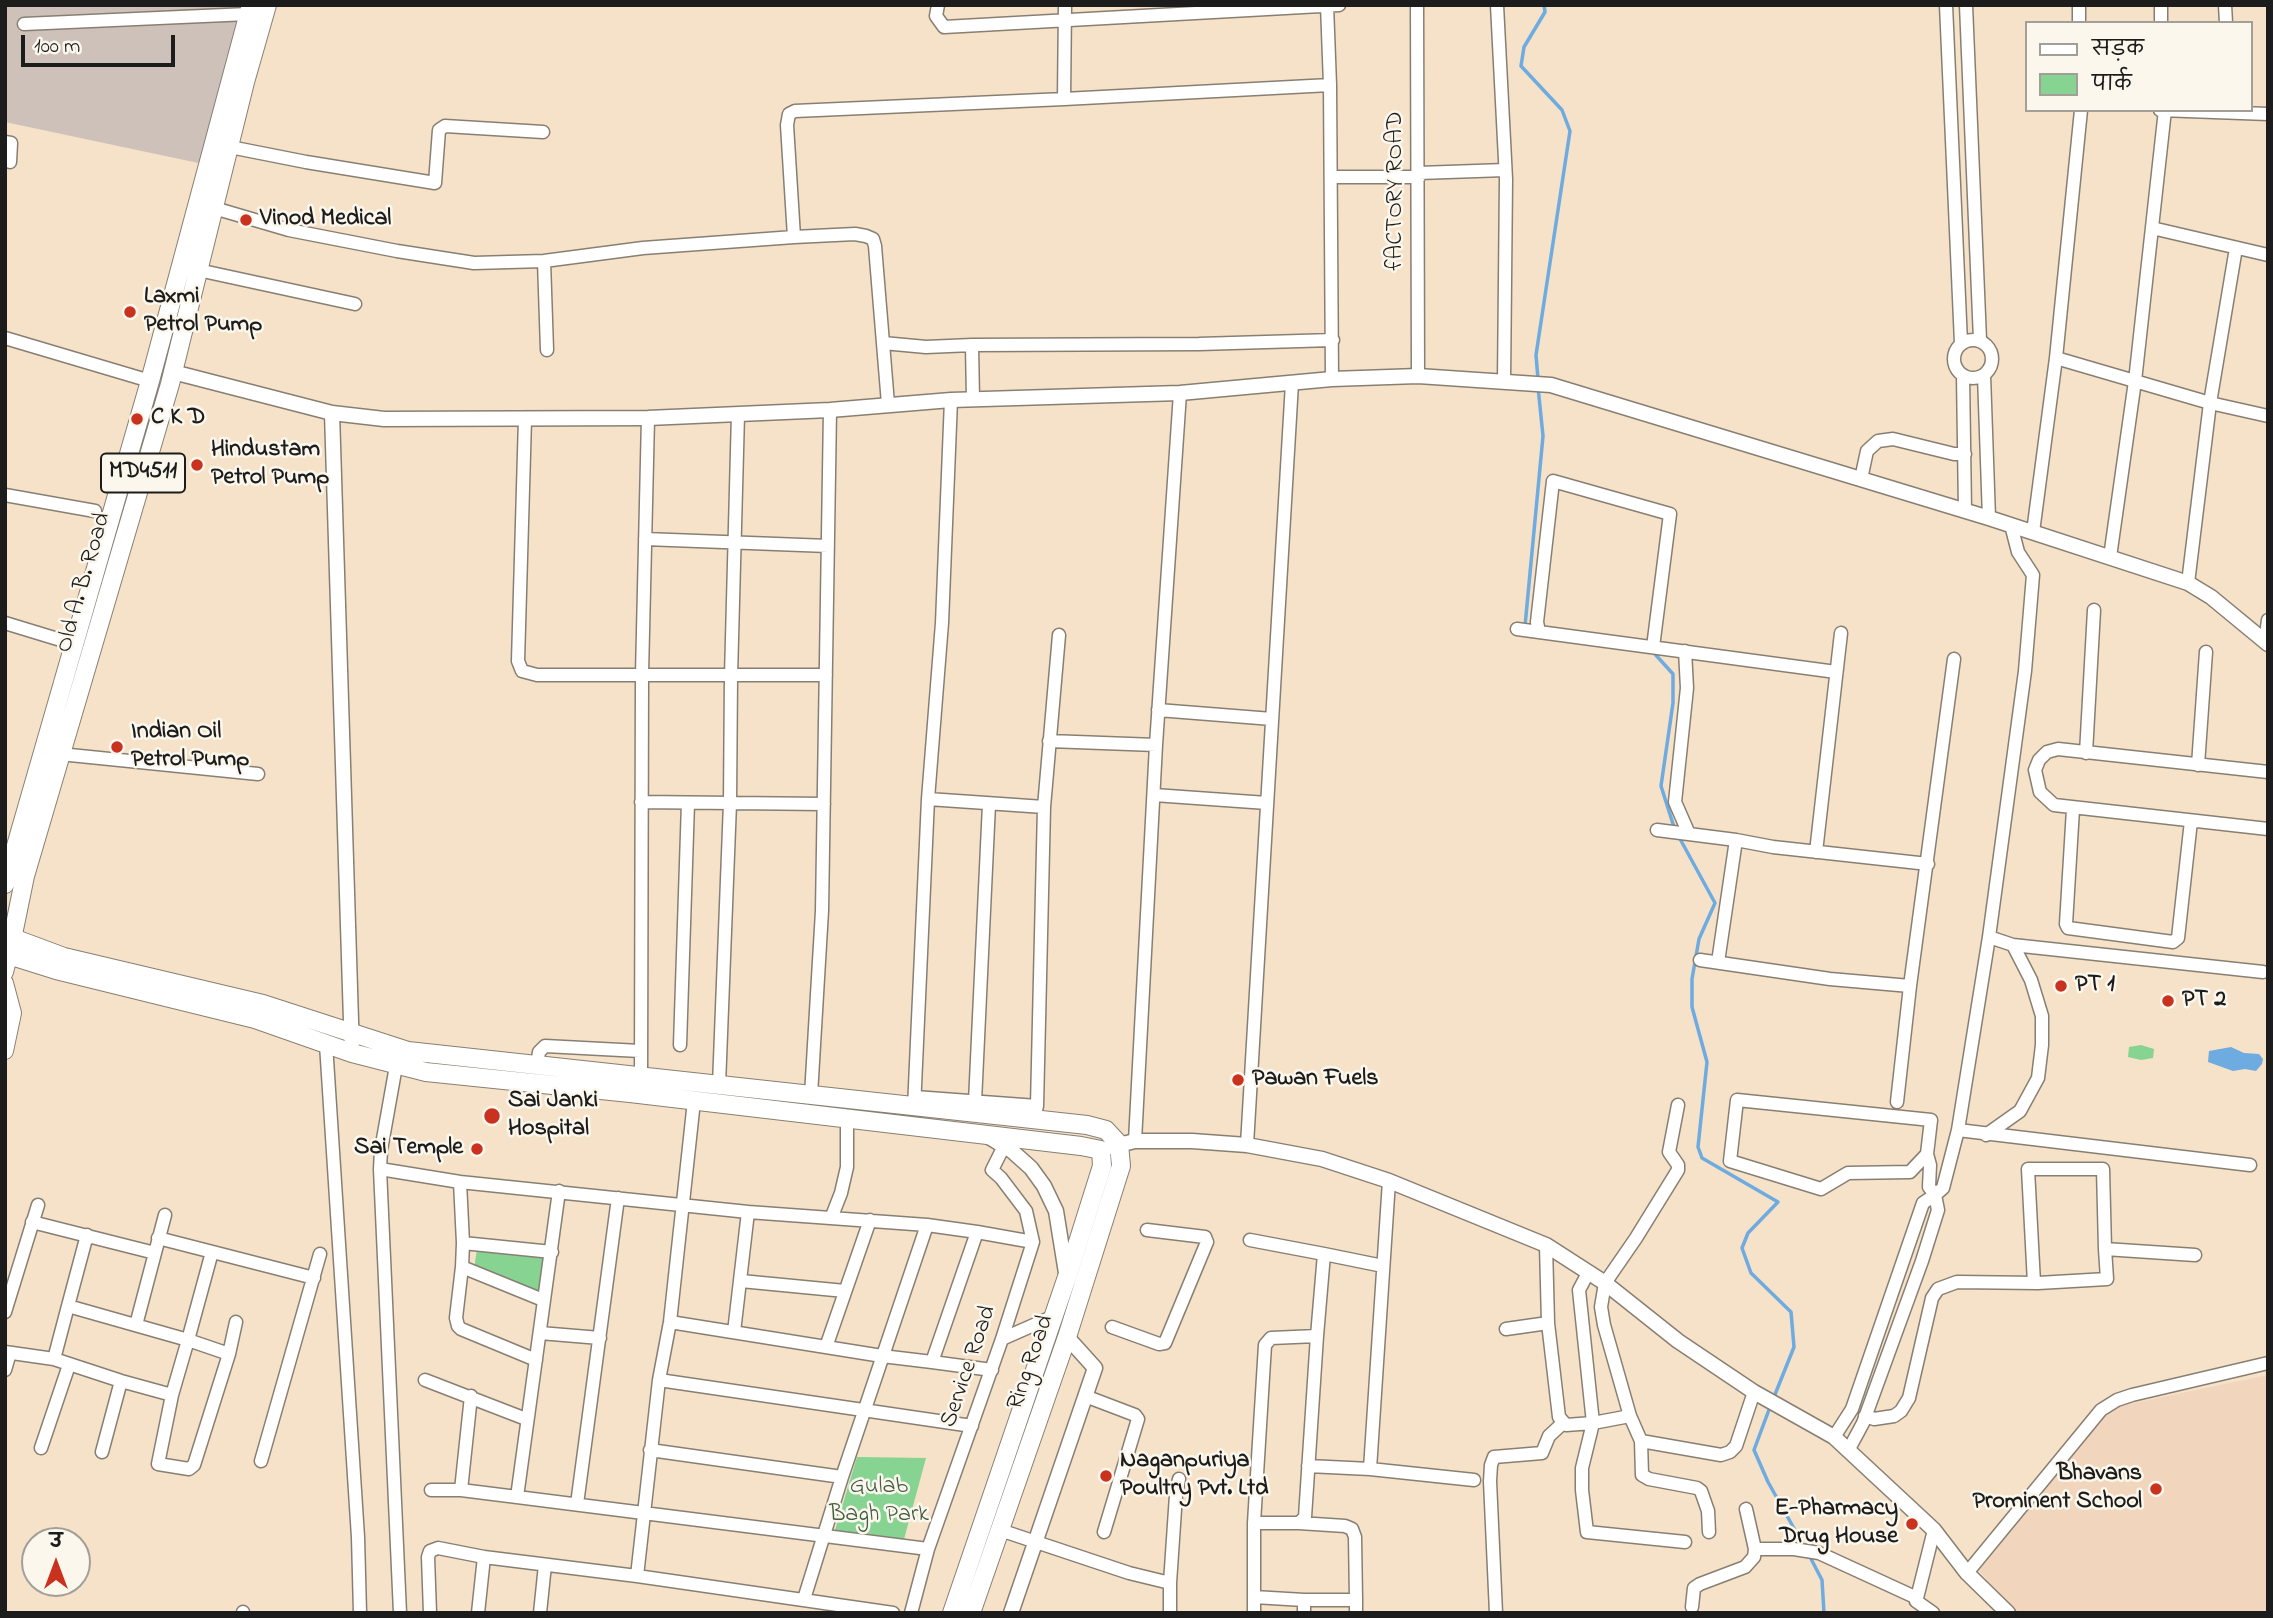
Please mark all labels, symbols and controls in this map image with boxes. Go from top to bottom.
scale bar [24,21,178,65]
legend [2024,21,2252,112]
text: 100 m [34,32,80,62]
text: सड़क [2092,35,2144,65]
text: पार्क [2092,70,2132,100]
street label: fACTORY ROAD [1383,111,1411,271]
place label: Vinod Medical [260,206,391,234]
marker: Vinod Medical [238,212,254,228]
place label: Laxmi Petrol Pump [144,284,262,340]
marker: Laxmi Petrol Pump [122,304,138,320]
place label: C K D [151,405,205,433]
marker: C K D [129,411,145,427]
place label: Hindustam Petrol Pump [211,437,329,493]
road number: MD4511 [101,453,185,492]
marker: Hindustam Petrol Pump [189,457,205,473]
street label: Old A. B. Road [51,510,119,656]
place label: Indian Oil Petrol Pump [131,719,249,775]
marker: Indian Oil Petrol Pump [109,739,125,755]
place label: PT 1 [2075,972,2115,1000]
marker: PT 1 [2053,978,2069,994]
place label: PT 2 [2182,987,2226,1015]
marker: PT 2 [2160,993,2176,1009]
place label: Pawan Fuels [1252,1066,1378,1094]
marker: Pawan Fuels [1230,1072,1246,1088]
place label: Sai Janki Hospital [508,1088,598,1144]
marker: Sai Janki Hospital [482,1106,502,1126]
place label: Sai Temple [354,1135,463,1163]
marker: Sai Temple [469,1141,485,1157]
street label: Service Road [936,1302,1004,1432]
street label: Ring Road [1002,1312,1062,1414]
place label: Naganpuriya Poultry Pvt. Ltd [1120,1448,1269,1504]
place label: Bhavans Prominent School [1972,1461,2142,1517]
marker: Naganpuriya Poultry Pvt. Ltd [1098,1468,1114,1484]
park label: Gulab Bagh Park [829,1474,929,1530]
marker: Bhavans Prominent School [2148,1481,2164,1497]
place label: E-Pharmacy Drug House [1775,1496,1898,1552]
marker: E-Pharmacy Drug House [1904,1516,1920,1532]
north arrow [21,1527,91,1597]
text: उ [50,1529,62,1556]

